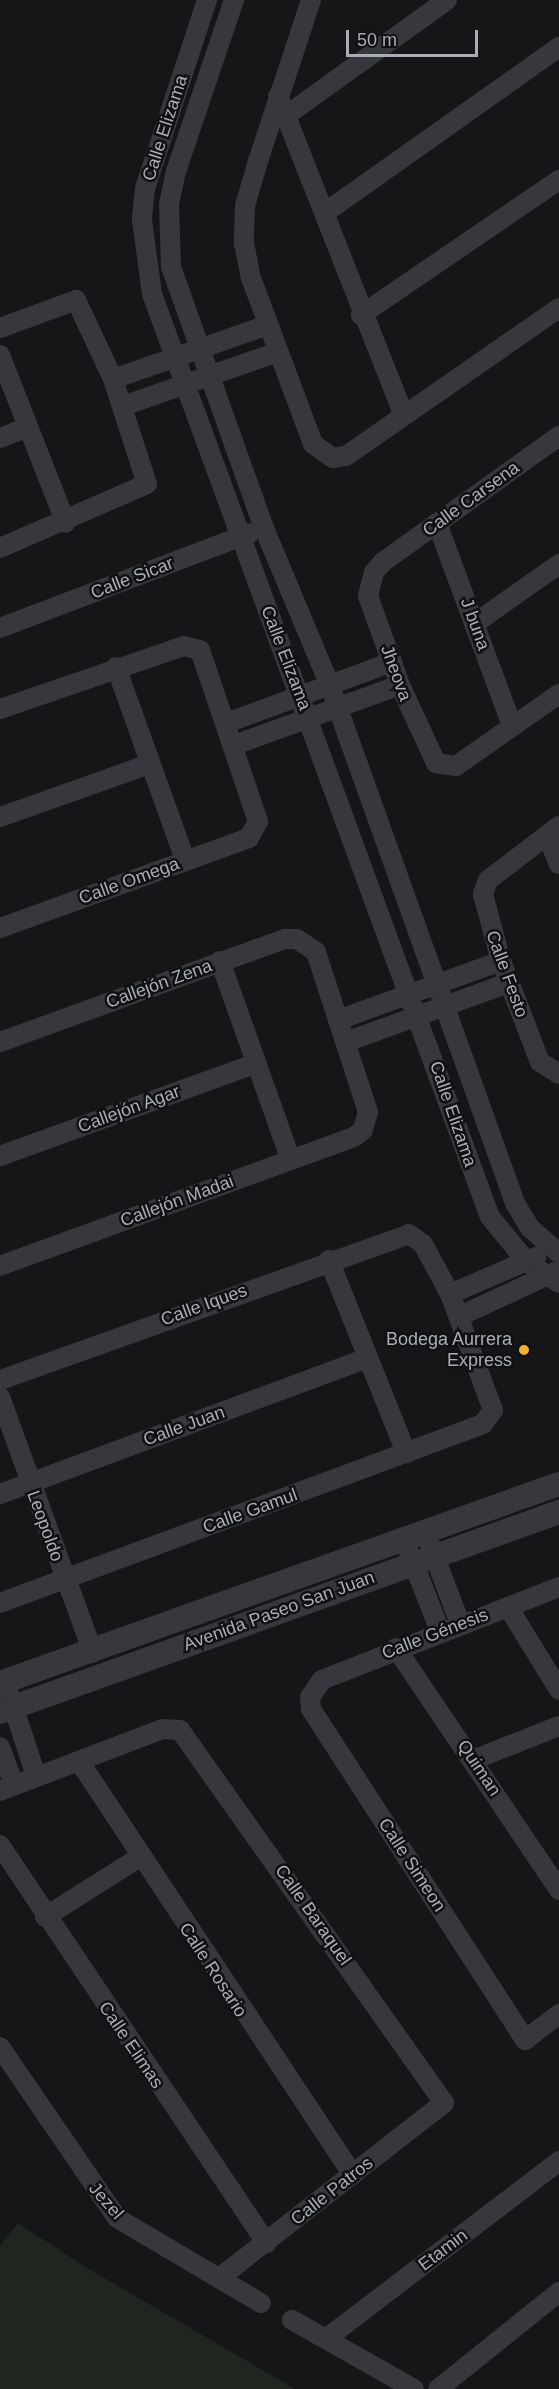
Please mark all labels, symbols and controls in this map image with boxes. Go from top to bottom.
scale bar [349,18,481,56]
text: 50 m [357,30,397,50]
street label: Calle Elizama [138,72,192,184]
street label: Calle Carsena [419,457,523,541]
street label: Calle Sicar [88,552,176,604]
street label: J buna [456,595,494,653]
street label: Calle Elizama [256,603,316,713]
street label: Jheova [376,642,416,704]
street label: Calle Omega [76,853,182,909]
street label: Calle Festo [481,928,533,1020]
street label: Callejón Zena [103,955,215,1013]
street label: Calle Elizama [425,1058,481,1170]
street label: Callejón Agar [75,1080,183,1138]
street label: Callejón Madai [117,1170,237,1232]
street label: Calle Iques [158,1279,250,1331]
place label: Bodega Aurrera Express [385,1329,512,1372]
marker: Bodega Aurrera Express [517,1343,531,1357]
street label: Calle Juan [140,1401,228,1451]
street label: Calle Gamul [200,1484,300,1538]
street label: Leopoldo [22,1488,68,1564]
street label: Avenida Paseo San Juan [180,1566,378,1656]
street label: Calle Génesis [379,1604,491,1664]
street label: Quiman [452,1736,506,1800]
street label: Calle Simeon [374,1814,450,1916]
street label: Calle Baraquel [270,1860,356,1970]
street label: Calle Rosario [175,1919,251,2021]
street label: Calle Elimas [94,1997,168,2093]
street label: Calle Patros [287,2152,377,2230]
street label: Jezel [84,2178,128,2224]
street label: Etamin [414,2225,472,2275]

